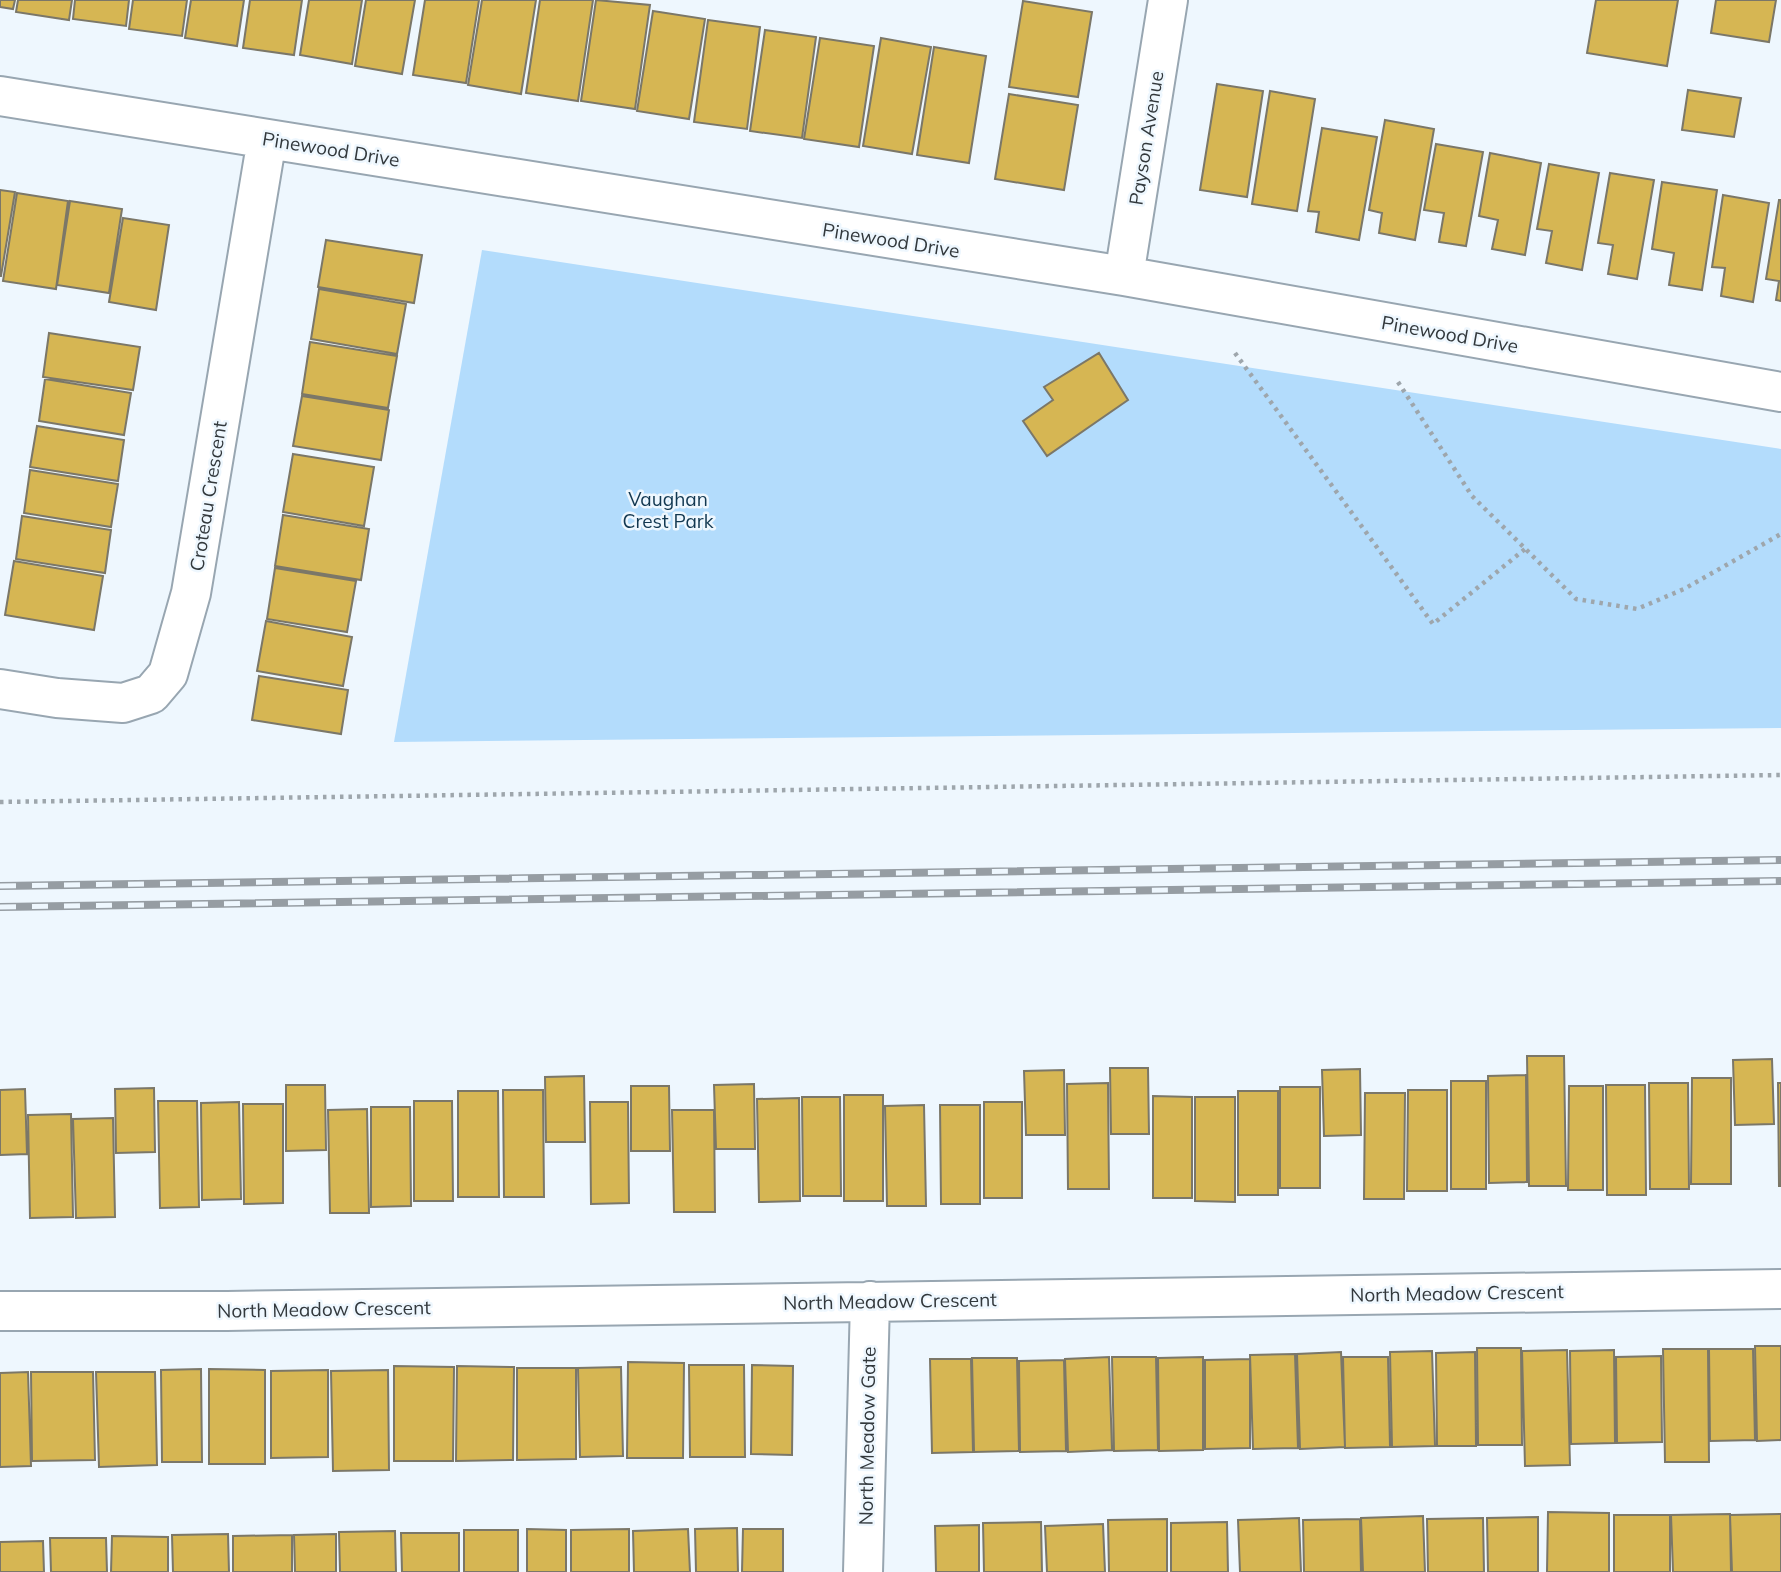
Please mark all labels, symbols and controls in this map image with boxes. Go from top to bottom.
street label: Payson Avenue [1124,69,1168,207]
street label: Pinewood Drive [261,126,401,172]
street label: Pinewood Drive [821,217,961,263]
street label: Pinewood Drive [1380,310,1520,358]
street label: Croteau Crescent [184,419,232,573]
park label: Vaughan Crest Park [622,487,714,533]
street label: North Meadow Crescent [1350,1279,1564,1307]
street label: North Meadow Crescent [783,1287,997,1315]
street label: North Meadow Crescent [217,1295,431,1323]
street label: North Meadow Gate [853,1346,881,1526]

